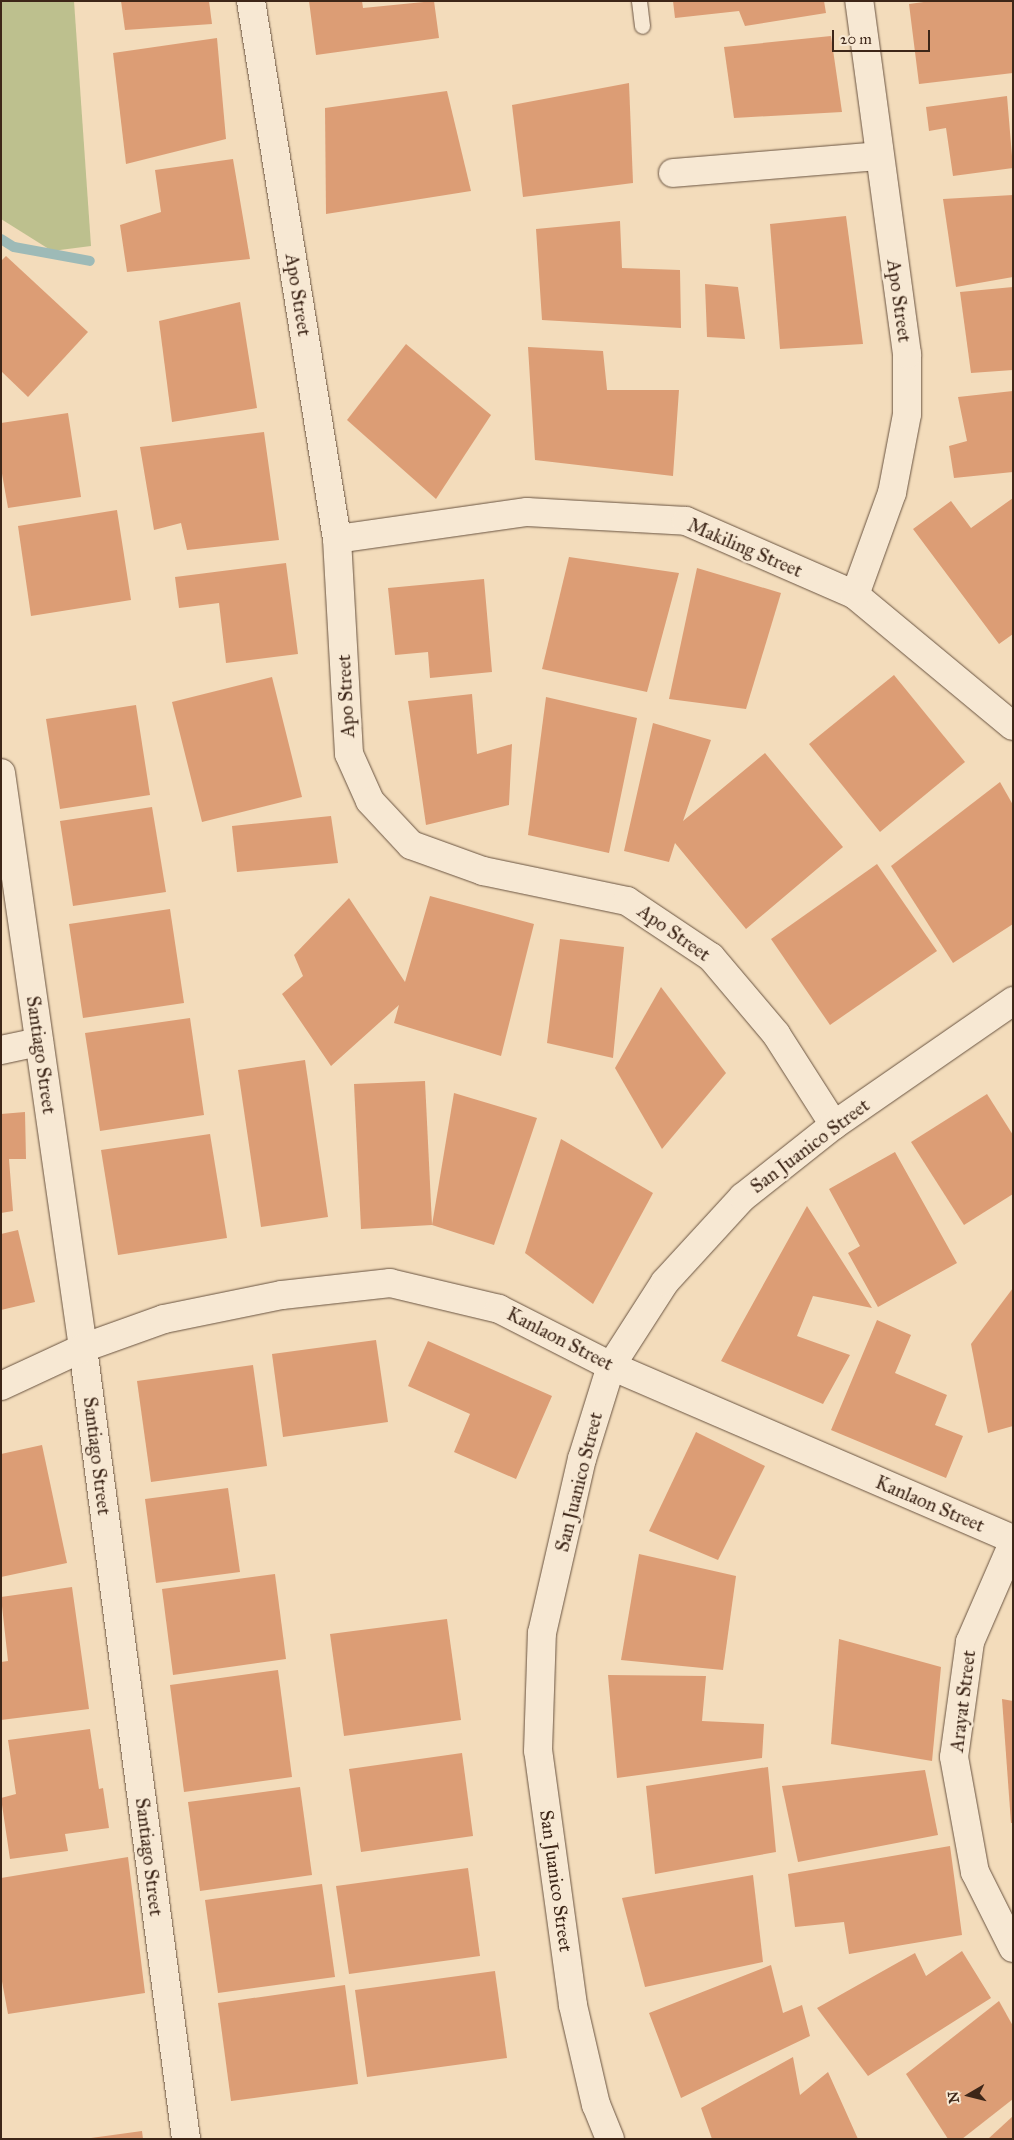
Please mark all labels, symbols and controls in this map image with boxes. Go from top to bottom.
scale bar [834,20,932,52]
text: 20 m [840,30,872,48]
street label: Apo Street [280,252,316,338]
street label: Apo Street [882,258,916,344]
street label: Makiling Street [684,514,806,582]
street label: Apo Street [332,654,360,738]
street label: Apo Street [633,900,715,966]
street label: Santiago Street [21,994,61,1116]
street label: San Juanico Street [746,1094,874,1198]
street label: Kanlaon Street [503,1302,617,1376]
street label: Santiago Street [78,1396,116,1516]
street label: San Juanico Street [551,1410,607,1554]
street label: Kanlaon Street [872,1471,988,1537]
street label: Arayat Street [945,1649,981,1753]
street label: Santiago Street [130,1797,168,1917]
street label: San Juanico Street [535,1809,577,1953]
north arrow [944,2070,994,2120]
text: N [944,2090,963,2104]

